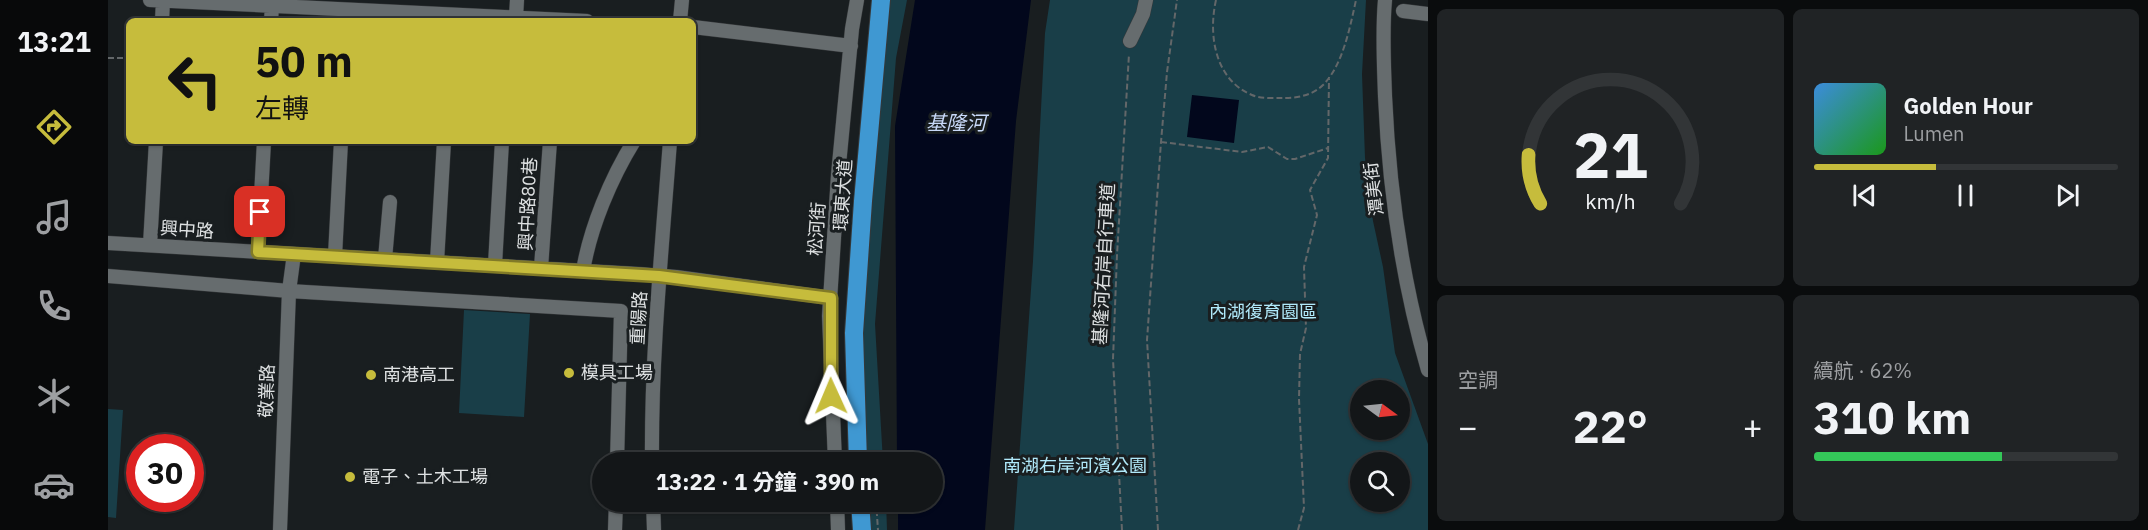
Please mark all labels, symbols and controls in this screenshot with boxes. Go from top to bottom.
text: 13:21 [17,24,91,59]
text: 50 m [255,34,353,89]
icon: left [156,42,234,120]
text: 左轉 [255,90,309,125]
text: Golden Hour [1904,91,2033,120]
icon: directions [33,106,75,148]
water label: 基隆河 [926,109,990,136]
text: 21 [1573,115,1648,196]
text: Lumen [1904,120,1964,147]
street label: 興中路80巷 [514,157,541,251]
street label: 環東大道 [829,158,856,232]
street label: 潭美街 [1359,161,1388,217]
icon: previous [1848,179,1881,212]
icon: pause [1949,179,1982,212]
icon: next [2051,179,2084,212]
street label: 基隆河右岸自行車道 [1088,182,1119,345]
pin [234,186,285,237]
text: km/h [1585,188,1635,216]
icon: arrive [243,195,276,228]
icon: music [33,196,75,238]
street label: 松河街 [803,201,830,257]
street label: 興中路 [159,216,215,243]
icon: phone [33,285,75,327]
street label: 重陽路 [626,290,651,346]
park label: 內湖復育園區 [1209,300,1317,323]
text: 續航 · 62% [1814,357,1912,384]
place label: 模具工場 [581,361,653,384]
place label: 南港高工 [383,363,455,386]
street label: 敬業路 [254,364,279,418]
position arrow [799,364,863,428]
marker: 模具工場 [562,366,576,380]
text: 空調 [1458,366,1498,393]
marker: 南港高工 [364,368,378,382]
icon: climate [33,375,75,417]
north arrow [1350,380,1410,440]
map controls [1350,380,1410,512]
text: 310 km [1814,388,1971,446]
text: 22° [1573,397,1648,455]
text: − [1458,405,1478,448]
text: + [1743,405,1763,448]
speed limit sign: 30 [126,434,204,512]
button: search [1350,452,1410,512]
park label: 南湖右岸河濱公園 [1003,454,1147,477]
icon: car [33,464,75,506]
place label: 電子、土木工場 [362,465,488,488]
text: 13:22 · 1 分鐘 · 390 m [656,467,879,496]
marker: 電子、土木工場 [343,470,357,484]

